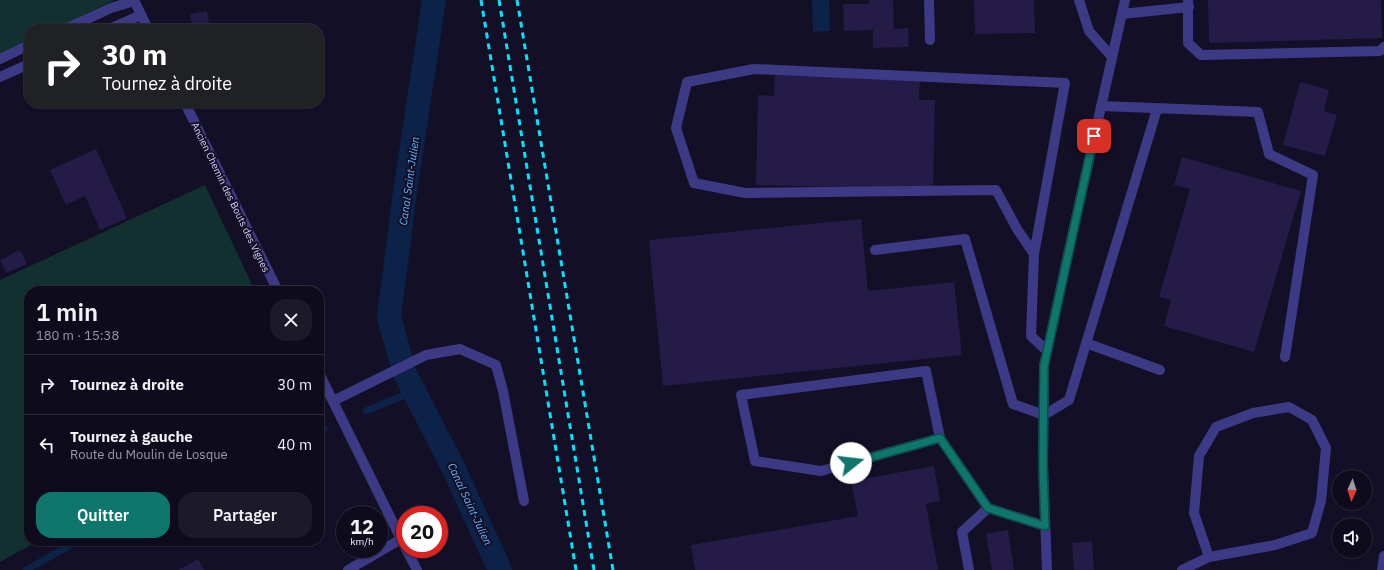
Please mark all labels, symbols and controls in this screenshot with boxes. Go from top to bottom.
text: 30 m [102,36,167,73]
icon: right [36,40,88,92]
text: Tournez à droite [102,72,232,95]
pin [1077,119,1111,153]
street label: Ancien Chemin des Bouts des Vignes [188,120,273,274]
icon: arrive [1083,125,1105,147]
water label: Canal Saint-Julien [396,136,422,226]
text: 1 min [36,296,98,328]
button: close [270,299,312,341]
text: 180 m · 15:38 [36,327,119,344]
icon: right [36,374,58,396]
text: Tournez à droite [70,375,184,394]
text: 30 m [277,375,312,394]
text: Tournez à gauche [70,427,193,446]
icon: left [36,434,58,456]
text: 40 m [277,435,312,454]
position arrow [830,442,872,484]
text: Route du Moulin de Losque [70,446,228,463]
water label: Canal Saint-Julien [445,460,495,548]
north arrow [1332,470,1372,510]
map controls [1332,470,1372,558]
button: Quitter [36,492,170,538]
button: Partager [178,492,312,538]
speed limit sign: 20 [396,506,448,558]
text: 12 [350,513,374,540]
button: sound [1332,518,1372,558]
text: km/h [350,535,374,548]

